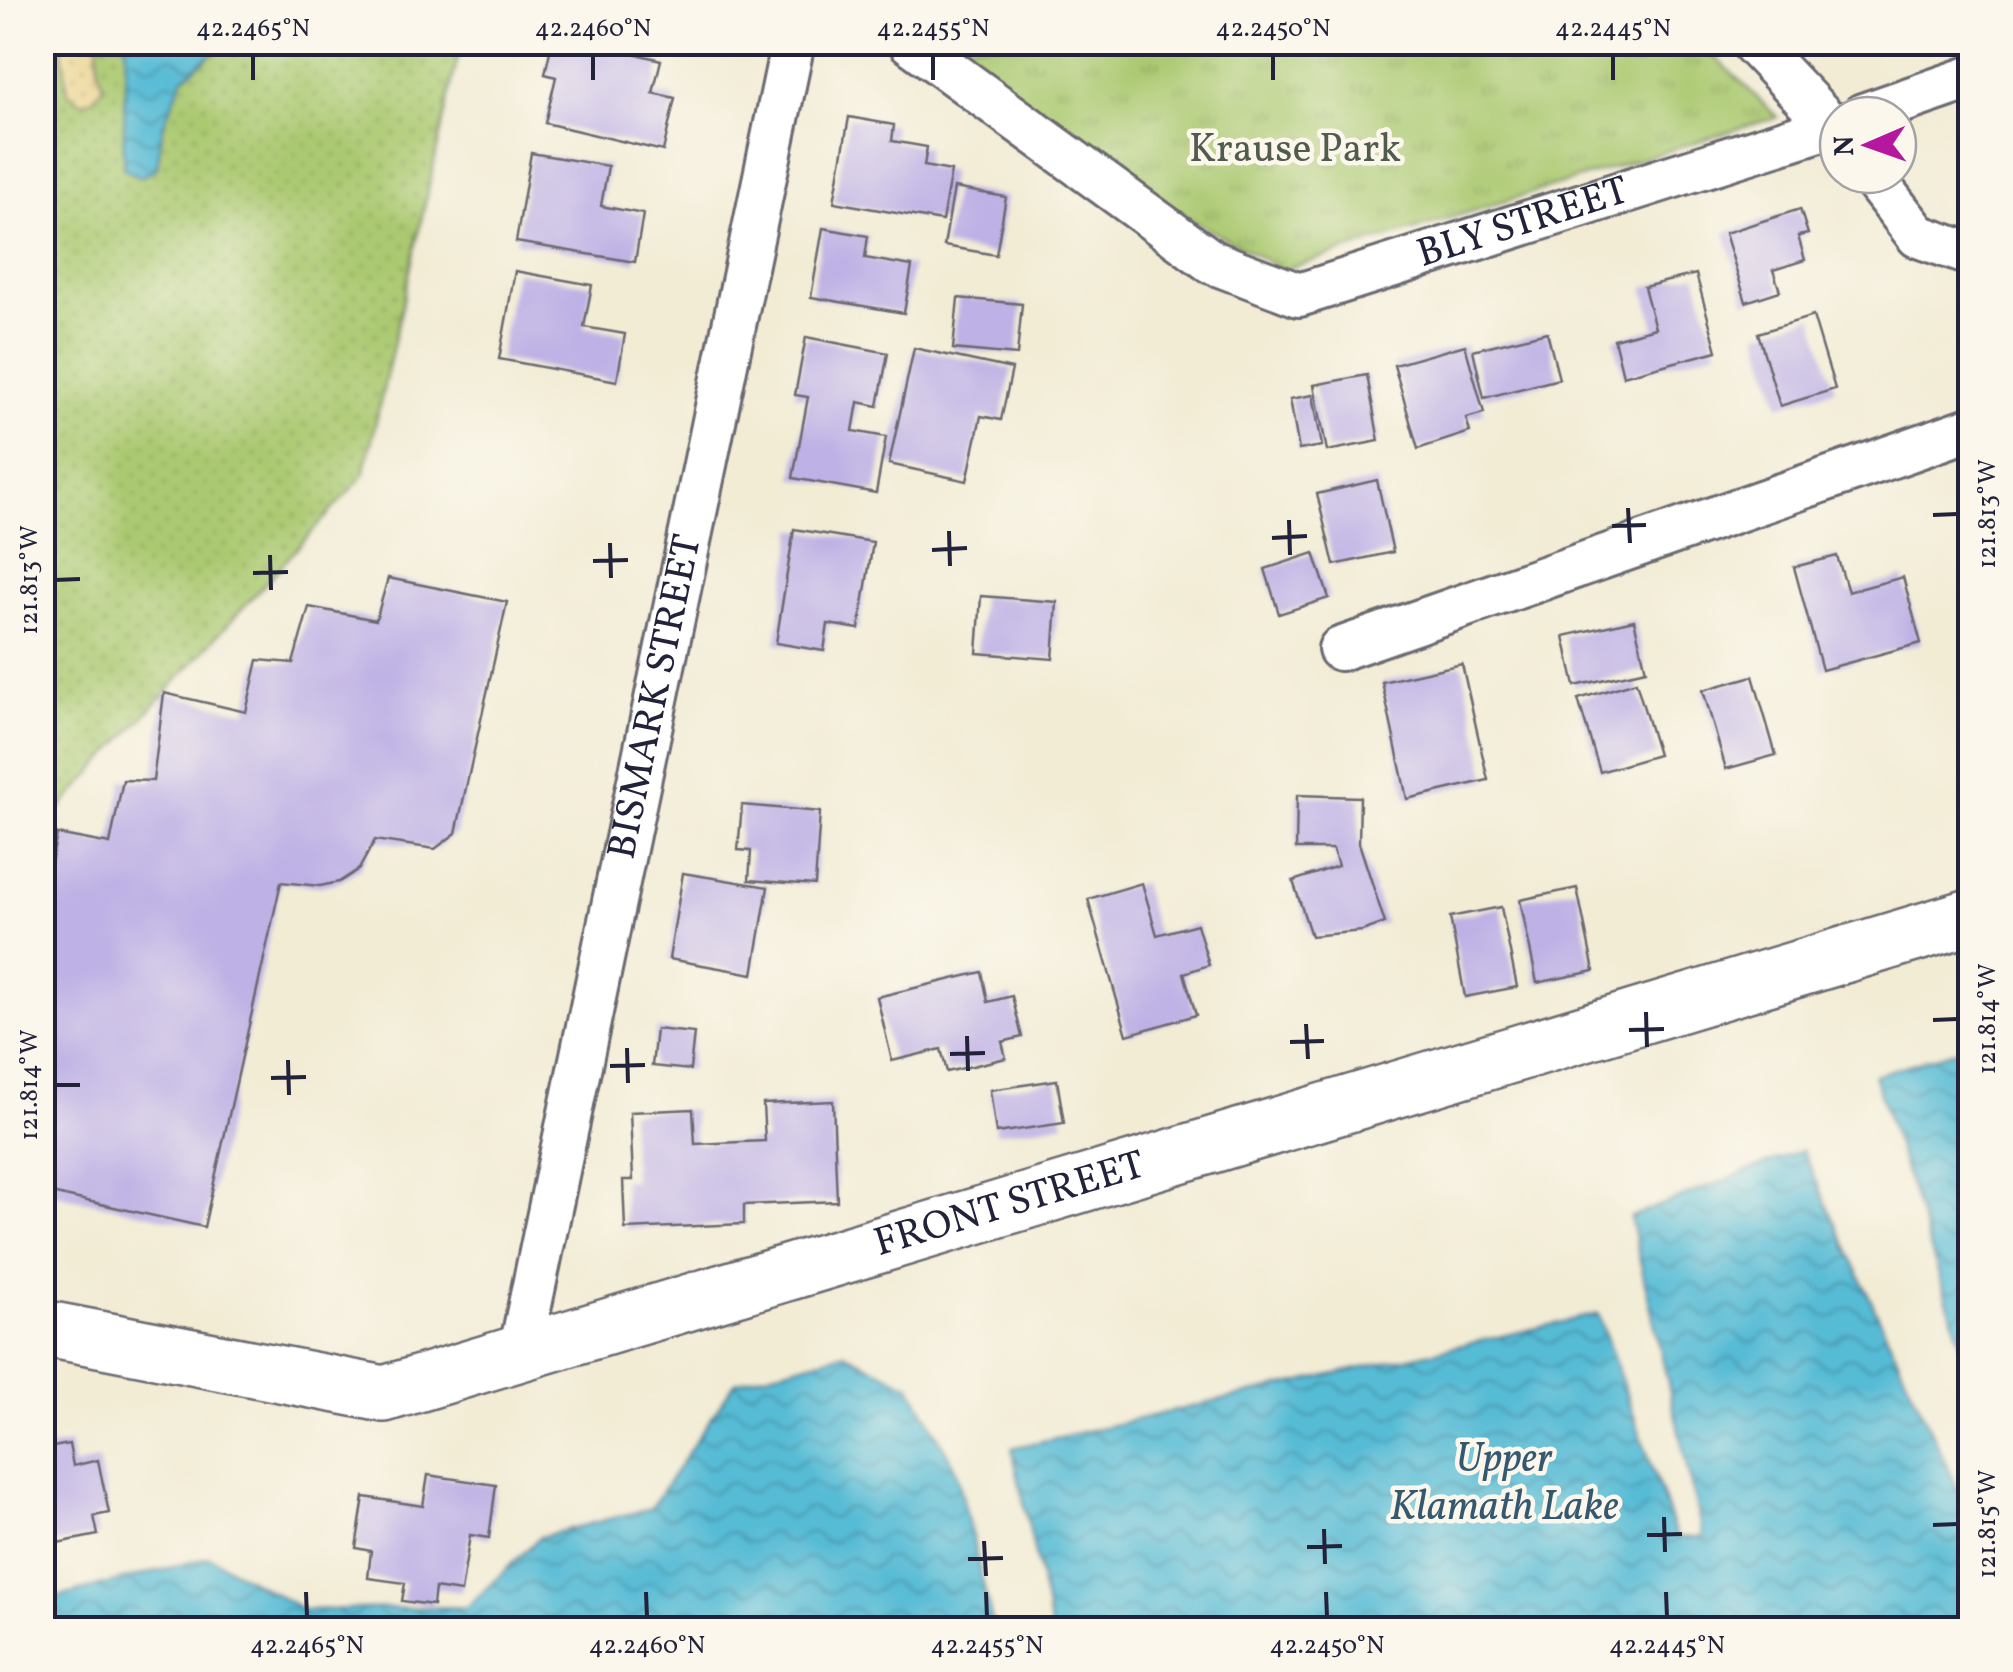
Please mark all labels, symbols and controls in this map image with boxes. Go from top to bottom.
text: 42.2465°N [196,12,310,47]
text: 42.2460°N [535,12,651,47]
text: 42.2455°N [876,12,990,47]
text: 42.2450°N [1215,12,1331,47]
text: 42.2445°N [1555,12,1671,47]
north arrow [1818,95,1918,195]
park label: Krause Park [1189,123,1401,179]
text: N [1826,135,1865,157]
street label: BLY STREET [1411,164,1636,284]
text: 121.813°W [1971,459,2006,569]
text: 121.813°W [13,525,48,635]
street label: BISMARK STREET [596,530,718,864]
text: 121.814°W [1971,964,2006,1074]
text: 121.814°W [13,1030,48,1140]
street label: FRONT STREET [868,1139,1152,1273]
water label: Upper Klamath Lake [1390,1431,1618,1538]
text: 121.815°W [1971,1470,2006,1578]
text: 42.2465°N [250,1629,364,1664]
text: 42.2460°N [589,1629,705,1664]
text: 42.2455°N [930,1629,1044,1664]
text: 42.2450°N [1269,1629,1385,1664]
text: 42.2445°N [1609,1629,1725,1664]

